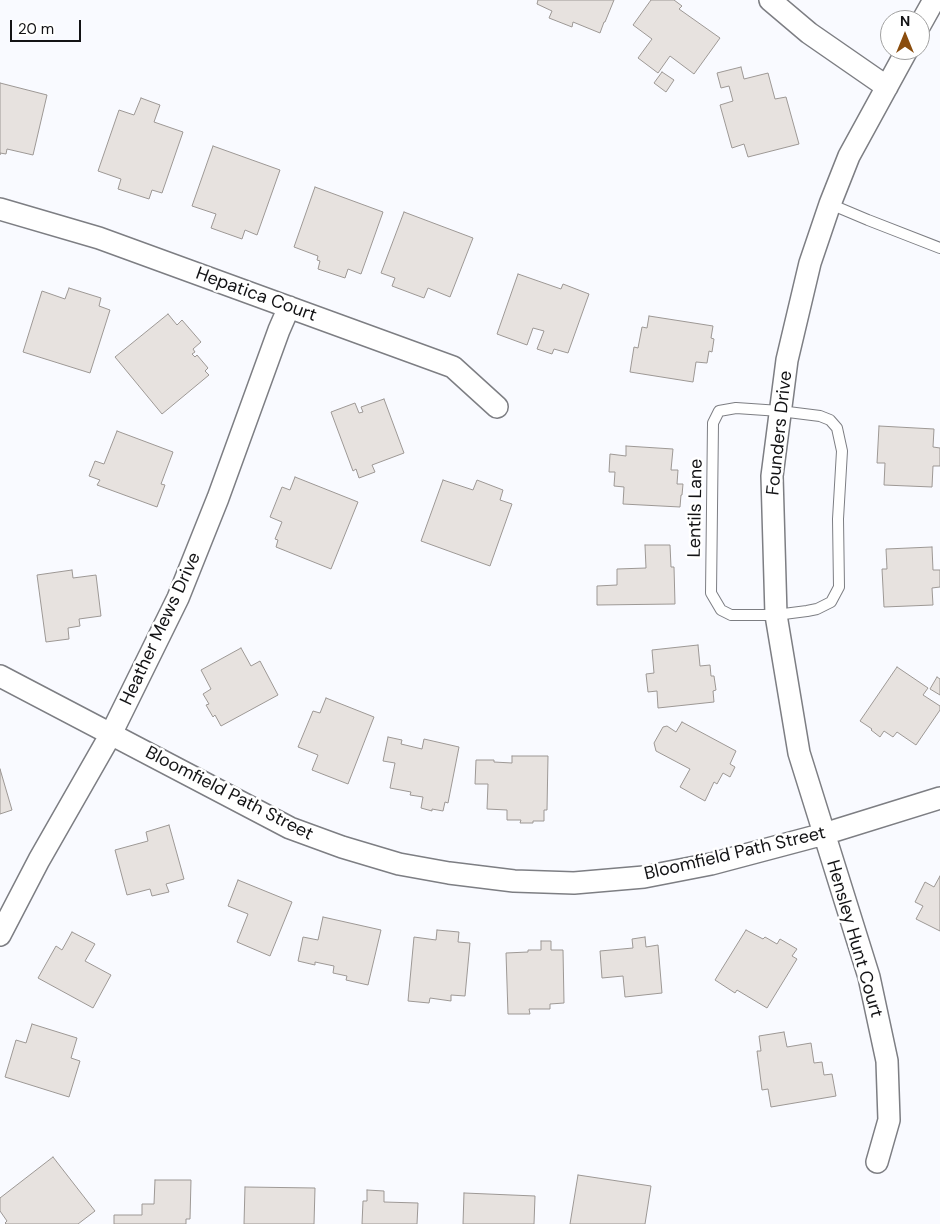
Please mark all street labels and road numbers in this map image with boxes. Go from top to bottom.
street label: Hepatica Court [193,263,319,327]
street label: Founders Drive [763,370,797,496]
street label: Lentils Lane [684,458,708,558]
street label: Heather Mews Drive [116,549,206,709]
street label: Bloomfield Path Street [141,742,317,846]
street label: Bloomfield Path Street [642,823,828,885]
street label: Hensley Hunt Court [821,858,887,1020]

